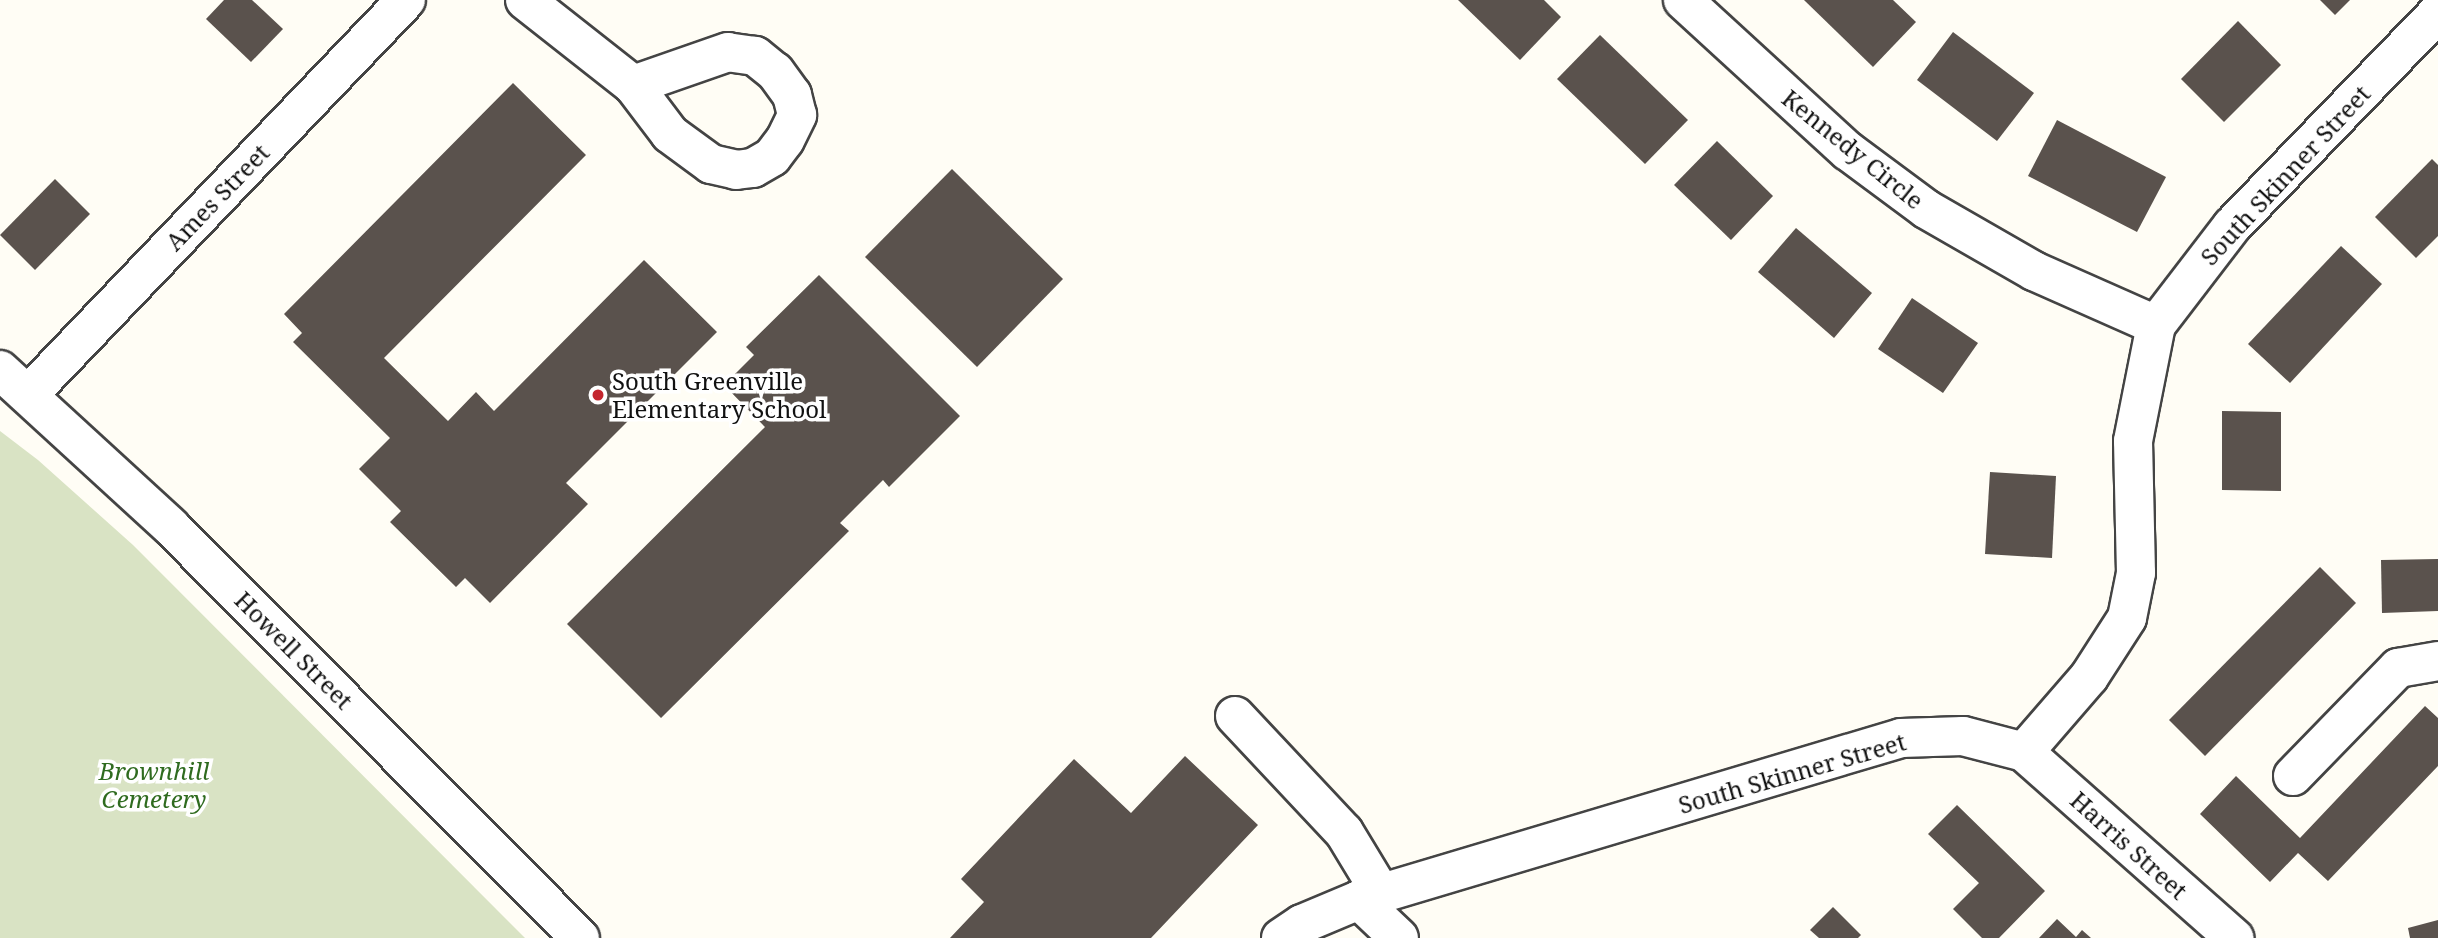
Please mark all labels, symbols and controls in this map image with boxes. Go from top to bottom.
street label: South Skinner Street [2194,79,2376,271]
street label: Kennedy Circle [1777,83,1929,215]
street label: Ames Street [159,138,275,256]
place label: South Greenville Elementary School [612,367,827,423]
marker: South Greenville Elementary School [590,387,606,403]
street label: Howell Street [229,585,359,715]
street label: South Skinner Street [1675,727,1909,819]
park label: Brownhill Cemetery [99,757,209,813]
street label: Harris Street [2065,785,2193,905]

